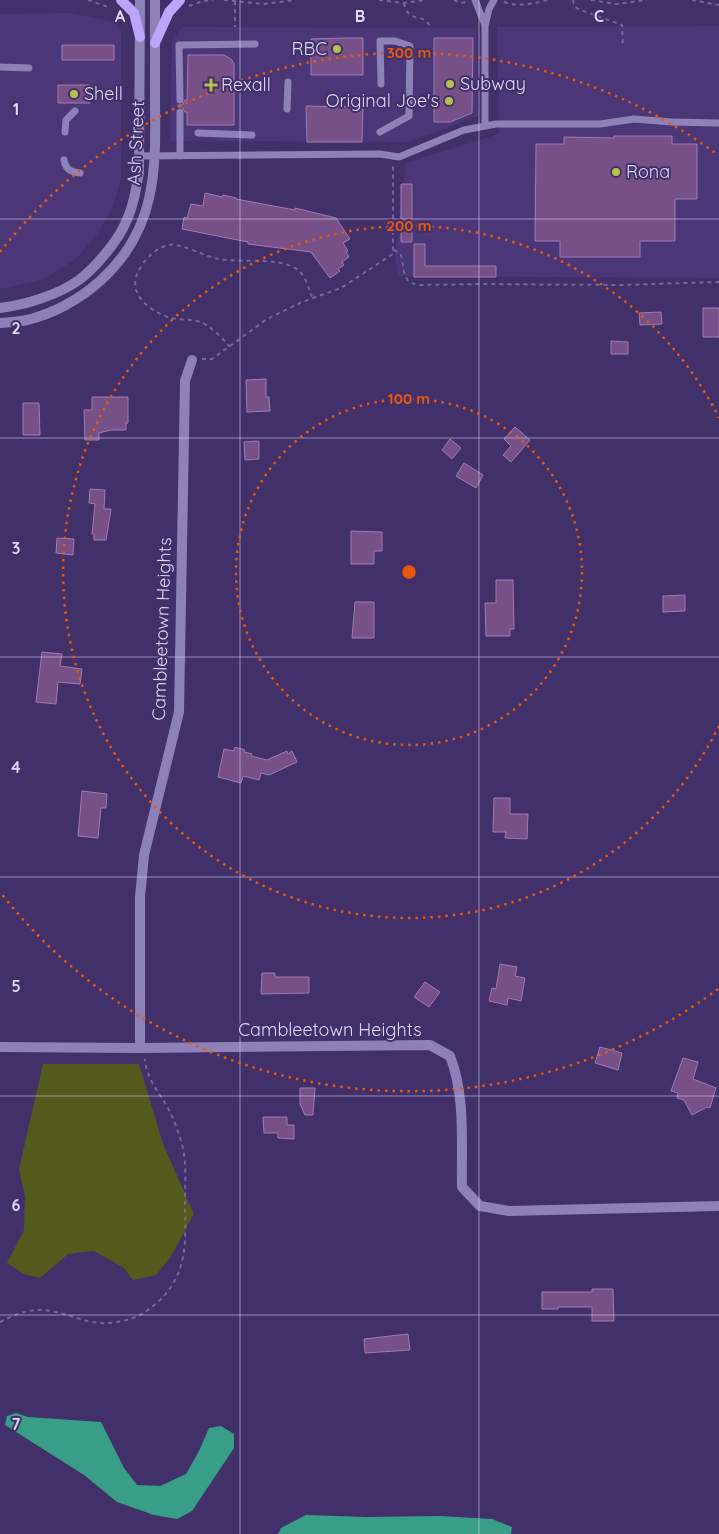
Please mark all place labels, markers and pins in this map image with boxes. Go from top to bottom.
place label: RBC [291,37,327,60]
marker: RBC [331,43,343,55]
place label: Subway [460,72,526,95]
place label: Rexall [221,73,271,96]
marker: Subway [444,78,456,90]
marker: Rexall [205,79,217,91]
place label: Shell [84,82,123,105]
marker: Shell [68,88,80,100]
place label: Original Joe's [326,89,439,112]
marker: Original Joe's [443,95,455,107]
place label: Rona [626,160,670,183]
marker: Rona [610,166,622,178]
centre of rings [400,563,418,581]

